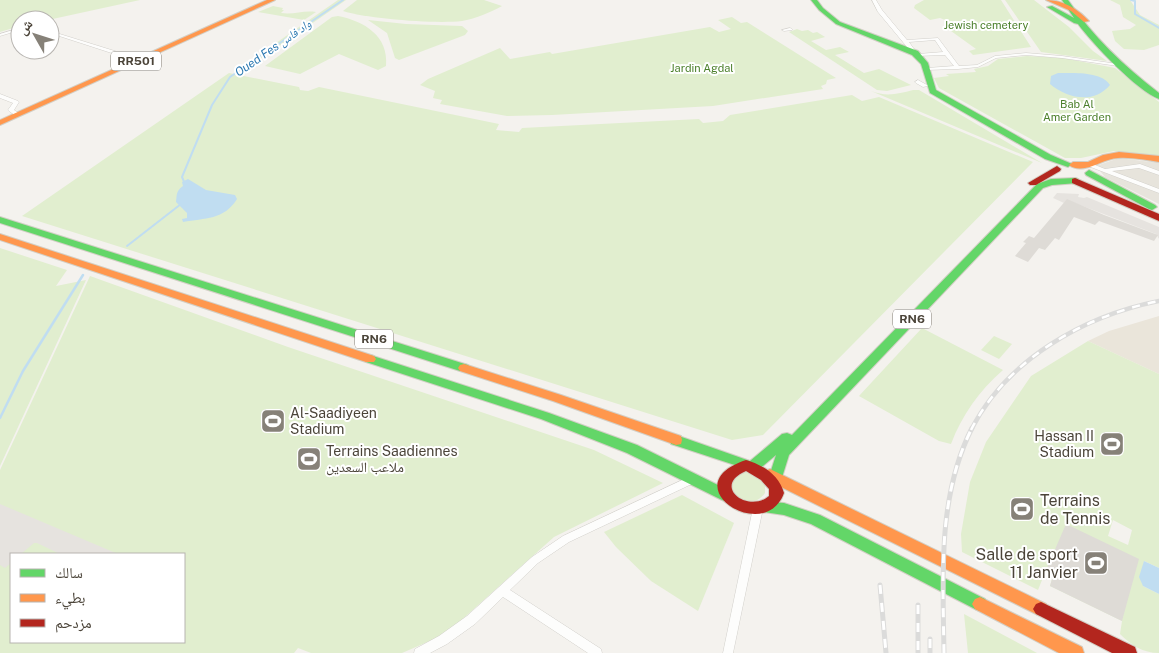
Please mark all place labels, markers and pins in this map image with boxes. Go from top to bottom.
place label: Al-Saadiyeen Stadium [290,405,377,437]
sports icon: Al-Saadiyeen Stadium [260,408,286,434]
place label: Hassan II Stadium [1034,428,1094,460]
sports icon: Hassan II Stadium [1099,431,1125,457]
place label: Terrains Saadiennes ملاعب السعدين [326,443,457,476]
sports icon: Terrains Saadiennes ملاعب السعدين [296,446,322,472]
place label: Terrains de Tennis [1040,491,1110,528]
sports icon: Terrains de Tennis [1009,496,1035,522]
place label: Salle de sport 11 Janvier [975,545,1078,582]
sports icon: Salle de sport 11 Janvier [1083,550,1109,576]

